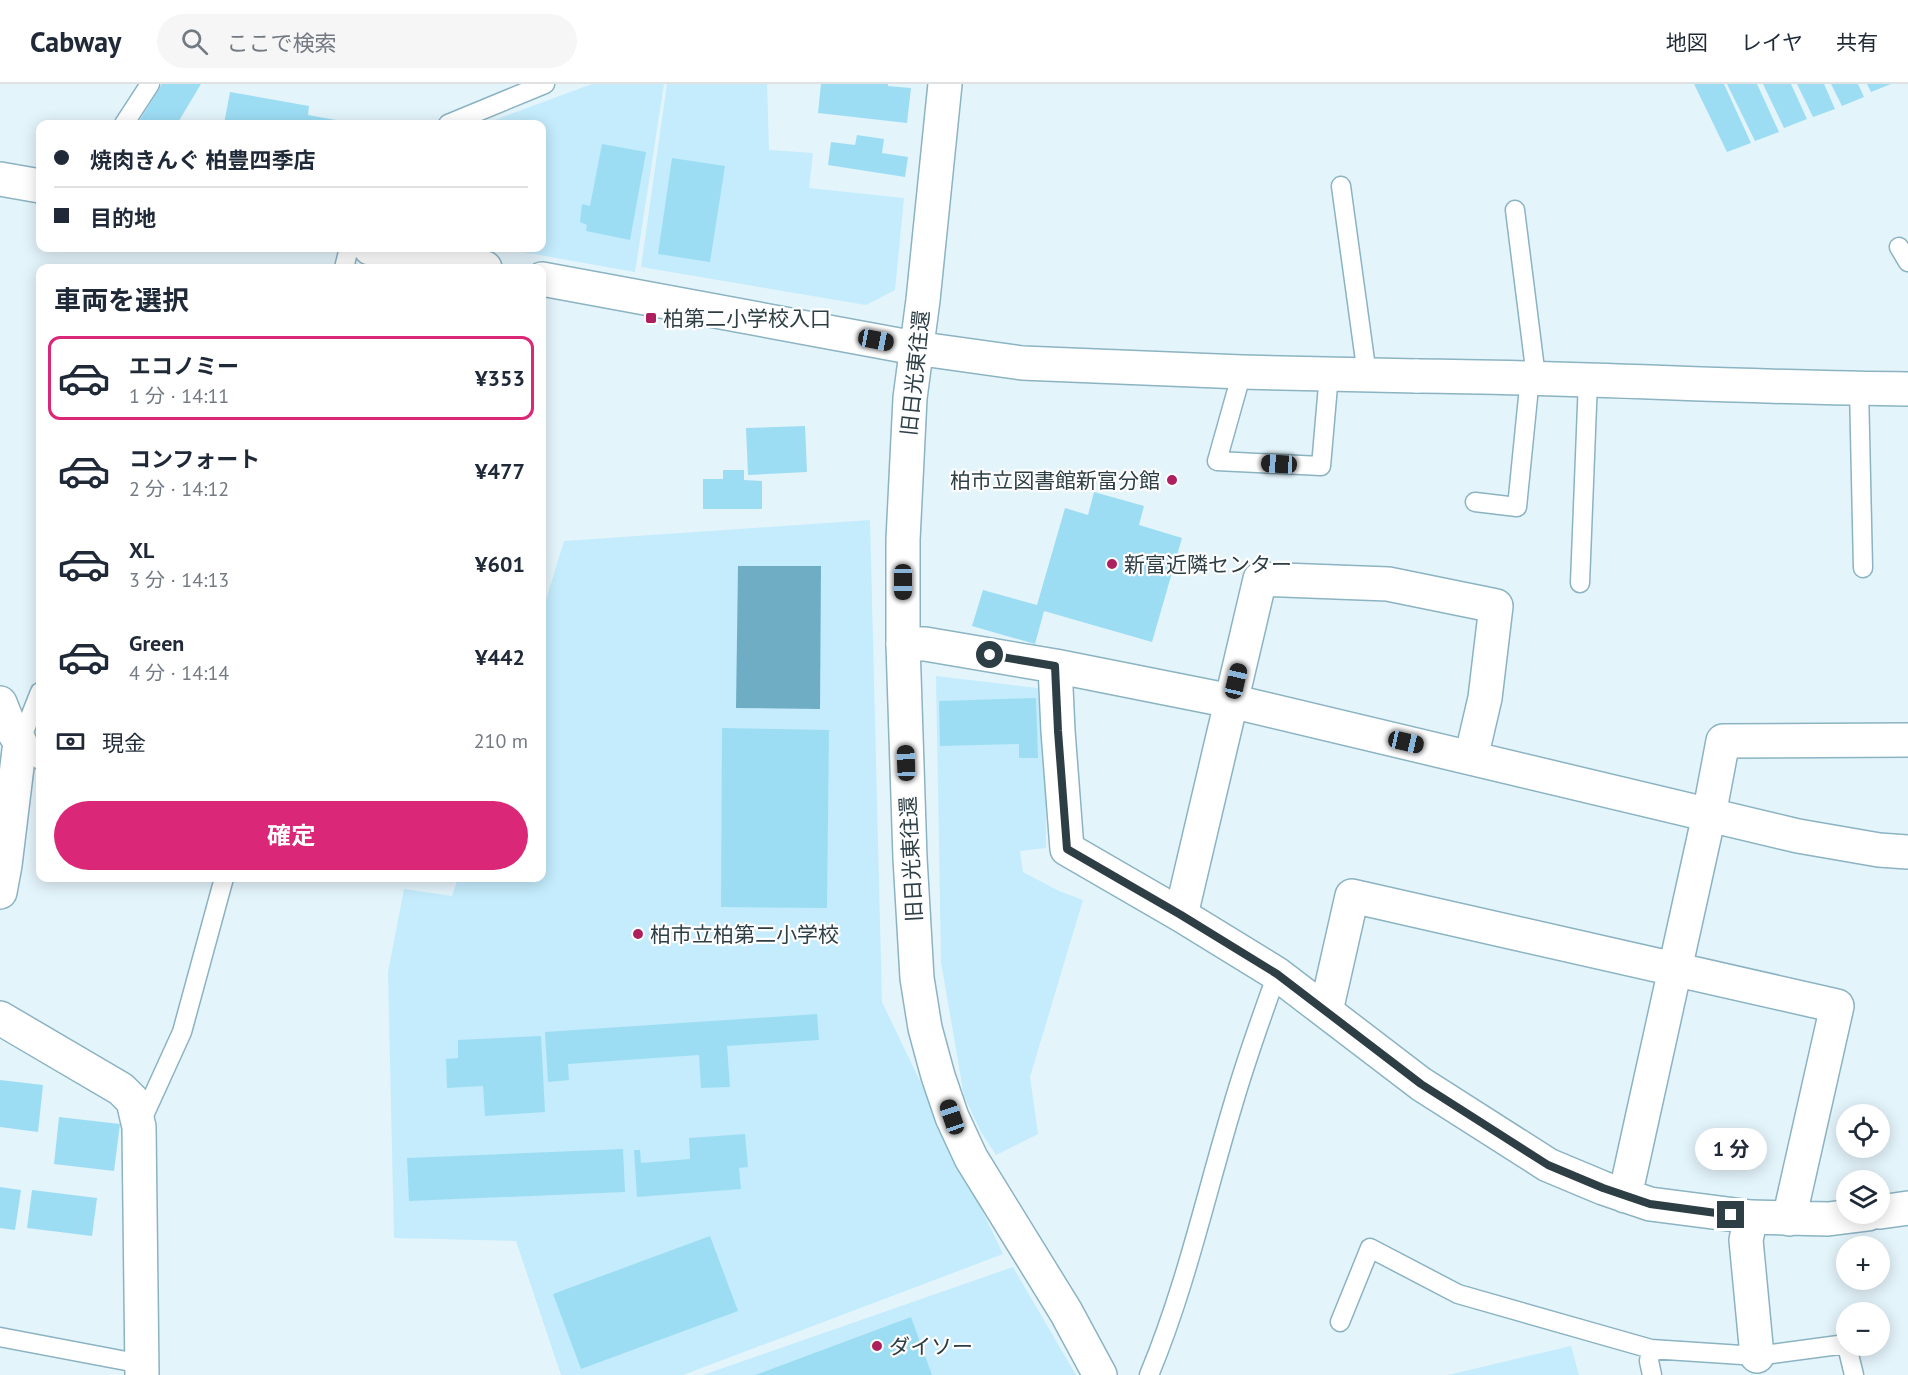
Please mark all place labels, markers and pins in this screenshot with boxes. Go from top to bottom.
place label: 柏第二小学校入口 [663,305,831,332]
marker: 柏第二小学校入口 [644,311,658,325]
place label: 柏市立図書館新富分館 [950,467,1160,494]
marker: 柏市立図書館新富分館 [1165,473,1179,487]
place label: 新富近隣センター [1124,551,1292,578]
marker: 新富近隣センター [1105,557,1119,571]
place label: 柏市立柏第二小学校 [650,921,839,948]
marker: 柏市立柏第二小学校 [631,927,645,941]
place label: ダイソー [889,1333,973,1360]
marker: ダイソー [870,1339,884,1353]

